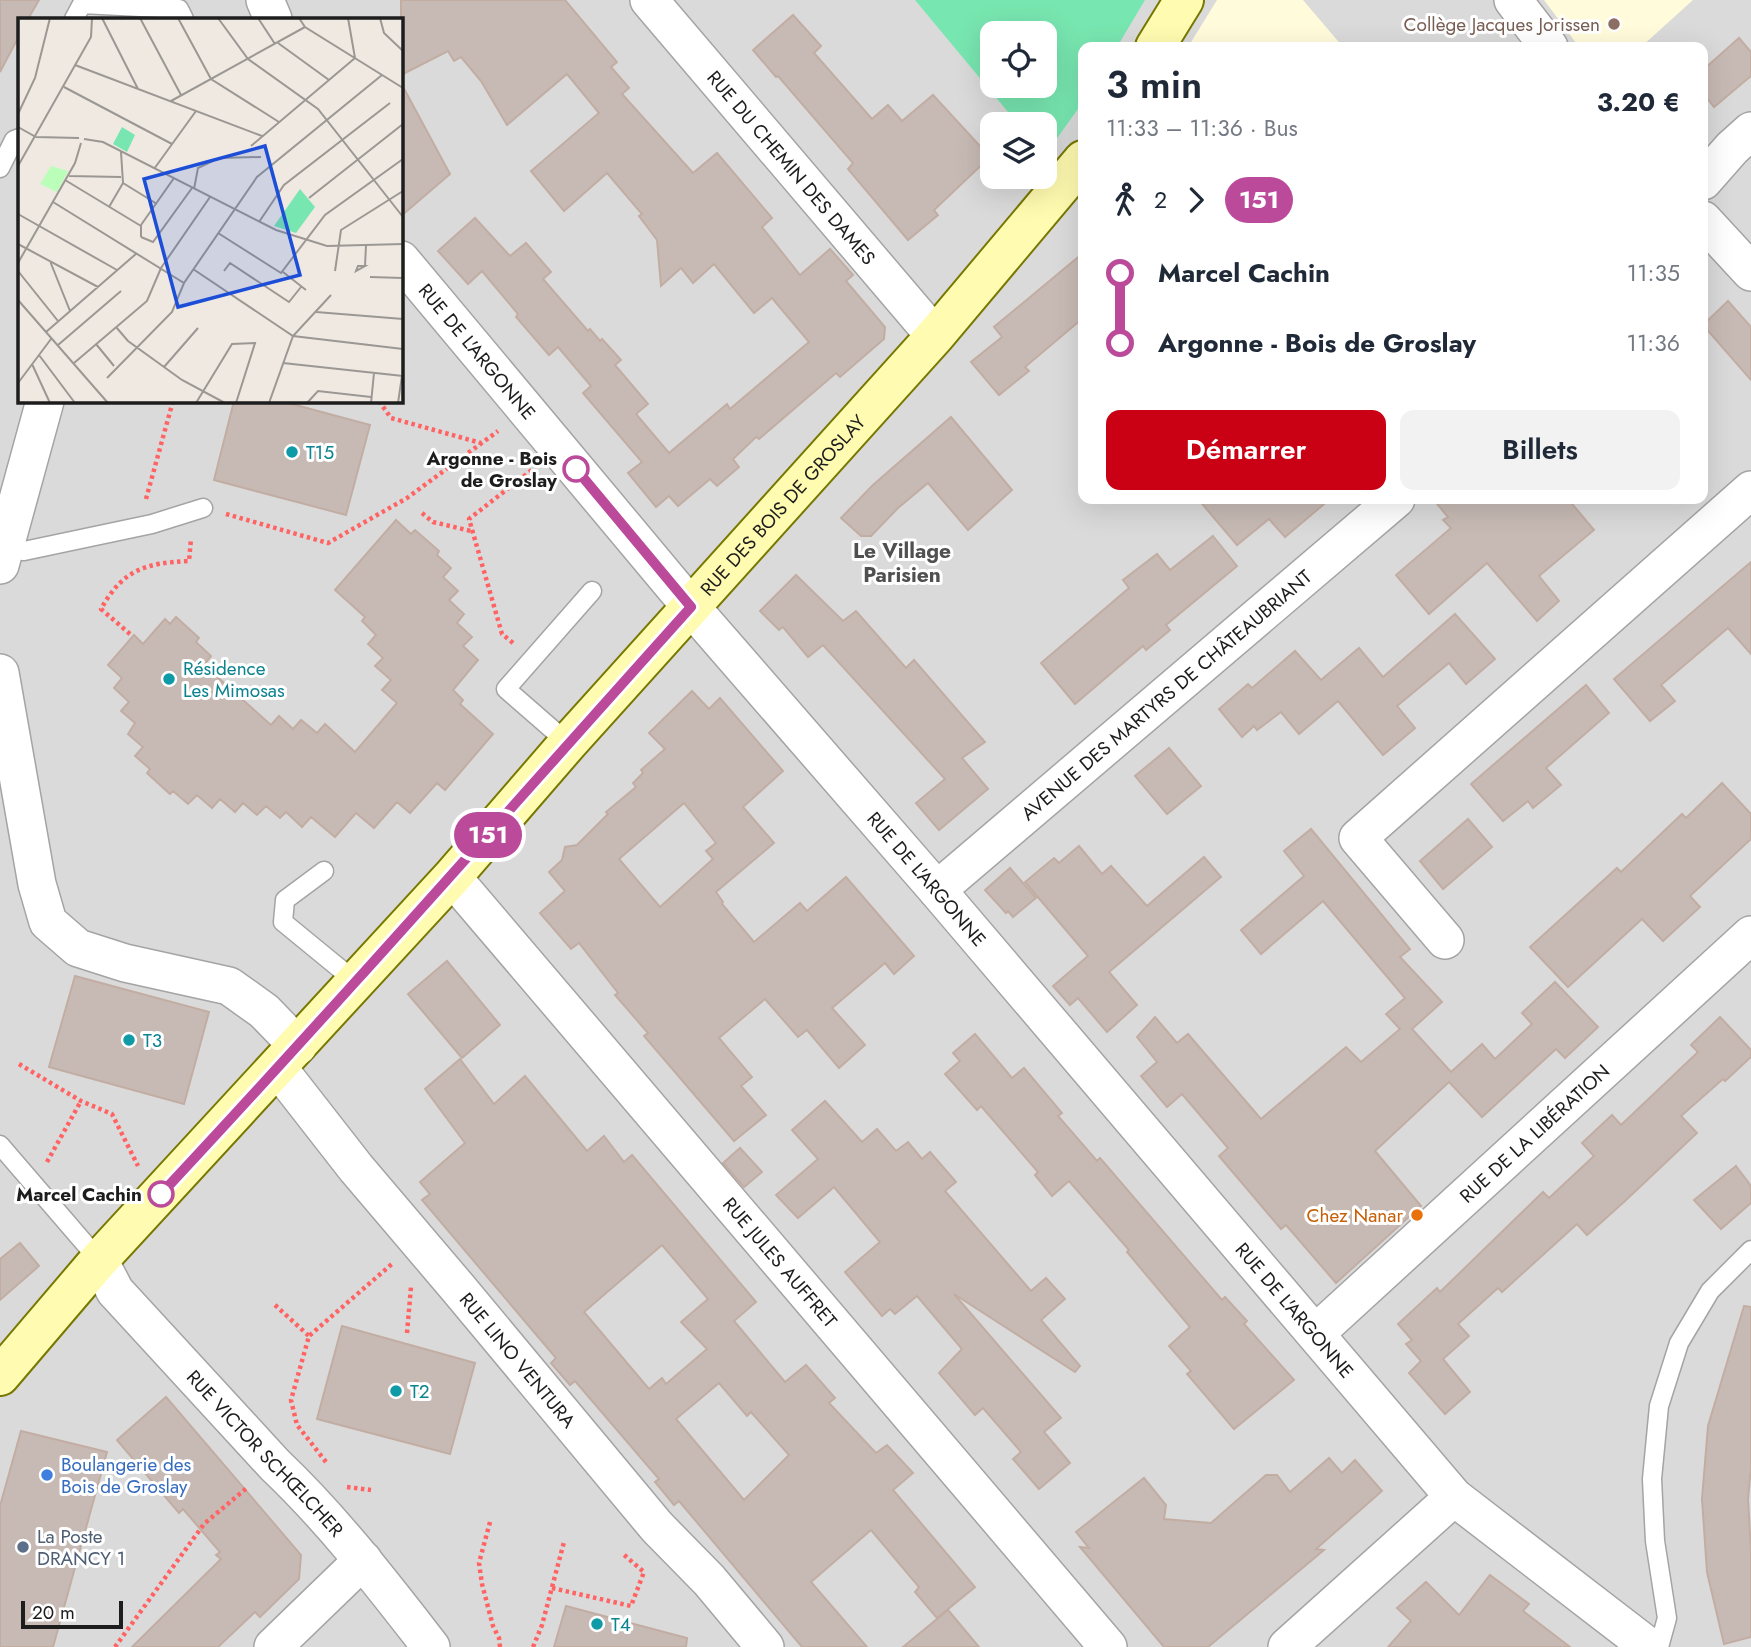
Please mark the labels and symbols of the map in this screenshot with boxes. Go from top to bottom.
place label: Collège Jacques Jorissen [1404,11,1600,38]
marker: Collège Jacques Jorissen [1606,16,1622,32]
inset map [18,18,402,402]
street label: RUE DU CHEMIN DES DAMES [701,65,882,271]
street label: RUE DE L'ARGONNE [412,278,542,426]
street label: RUE DES BOIS DE GROSLAY [694,409,872,602]
place label: T15 [306,439,334,466]
marker: T15 [284,444,300,460]
place label: Argonne - Bois de Groslay [426,445,558,494]
marker: Argonne - Bois de Groslay [563,456,589,482]
district label: Le Village Parisien [853,536,951,590]
street label: AVENUE DES MARTYRS DE CHÂTEAUBRIANT [1015,564,1318,827]
place label: Résidence Les Mimosas [183,655,285,704]
marker: Résidence Les Mimosas [161,671,177,687]
street label: RUE DE L'ARGONNE [861,806,992,952]
line badge: 151 [448,812,528,858]
place label: T3 [143,1027,162,1054]
marker: T3 [121,1032,137,1048]
street label: RUE DE LA LIBÉRATION [1454,1058,1616,1209]
place label: Marcel Cachin [16,1181,142,1208]
marker: Marcel Cachin [148,1181,174,1207]
street label: RUE JULES AUFFRET [716,1191,843,1334]
place label: Chez Nanar [1307,1202,1403,1229]
marker: Chez Nanar [1409,1207,1425,1223]
street label: RUE DE L'ARGONNE [1229,1237,1360,1384]
street label: RUE LINO VENTURA [453,1287,582,1434]
street label: RUE VICTOR SCHŒLCHER [180,1364,350,1543]
place label: T2 [410,1378,430,1405]
marker: T2 [388,1383,404,1399]
place label: Boulangerie des Bois de Groslay [61,1451,192,1500]
marker: Boulangerie des Bois de Groslay [39,1467,55,1483]
place label: La Poste DRANCY 1 [37,1523,125,1572]
marker: La Poste DRANCY 1 [15,1539,31,1555]
scale bar [21,1598,122,1630]
place label: T4 [611,1611,631,1638]
marker: T4 [589,1616,605,1632]

